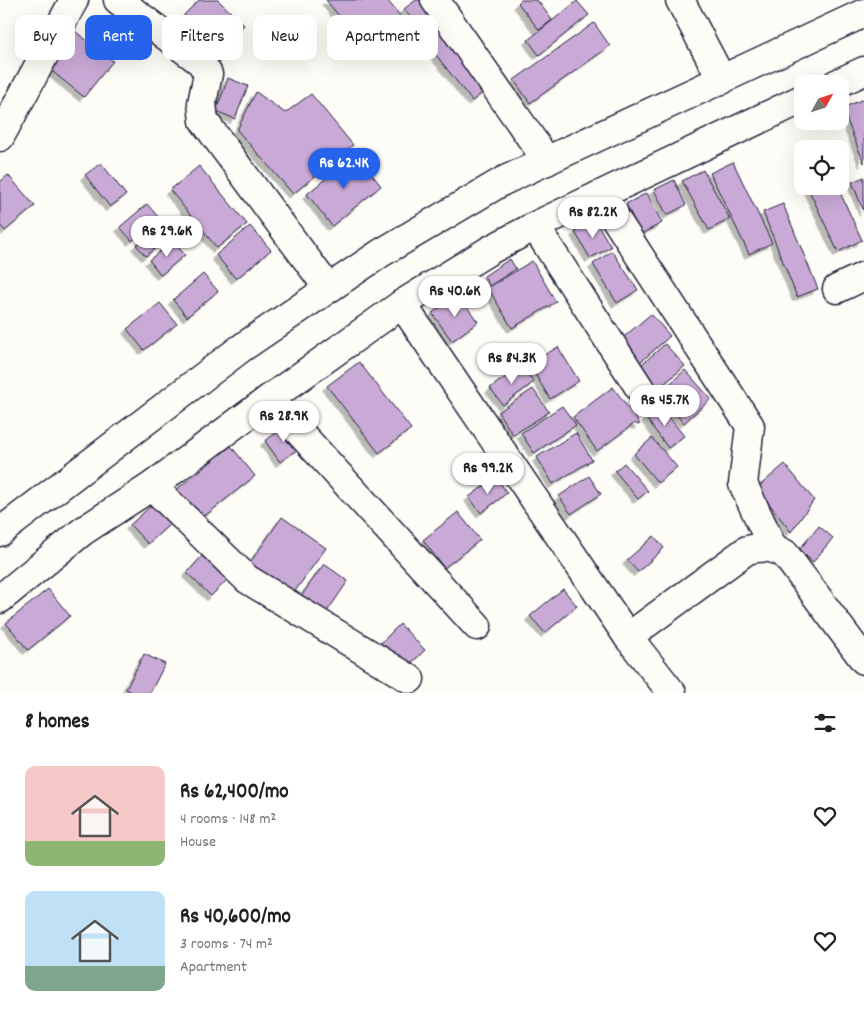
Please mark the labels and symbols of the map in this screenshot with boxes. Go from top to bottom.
north arrow [794,75,849,130]
pin: Rs 62.4K [292,148,396,190]
pin: Rs 82.2K [541,196,645,239]
pin: Rs 29.6K [115,216,219,258]
pin: Rs 40.6K [403,276,507,318]
pin: Rs 84.3K [460,342,564,385]
pin: Rs 45.7K [613,384,717,427]
pin: Rs 28.9K [232,400,336,443]
pin: Rs 99.2K [436,452,540,495]

